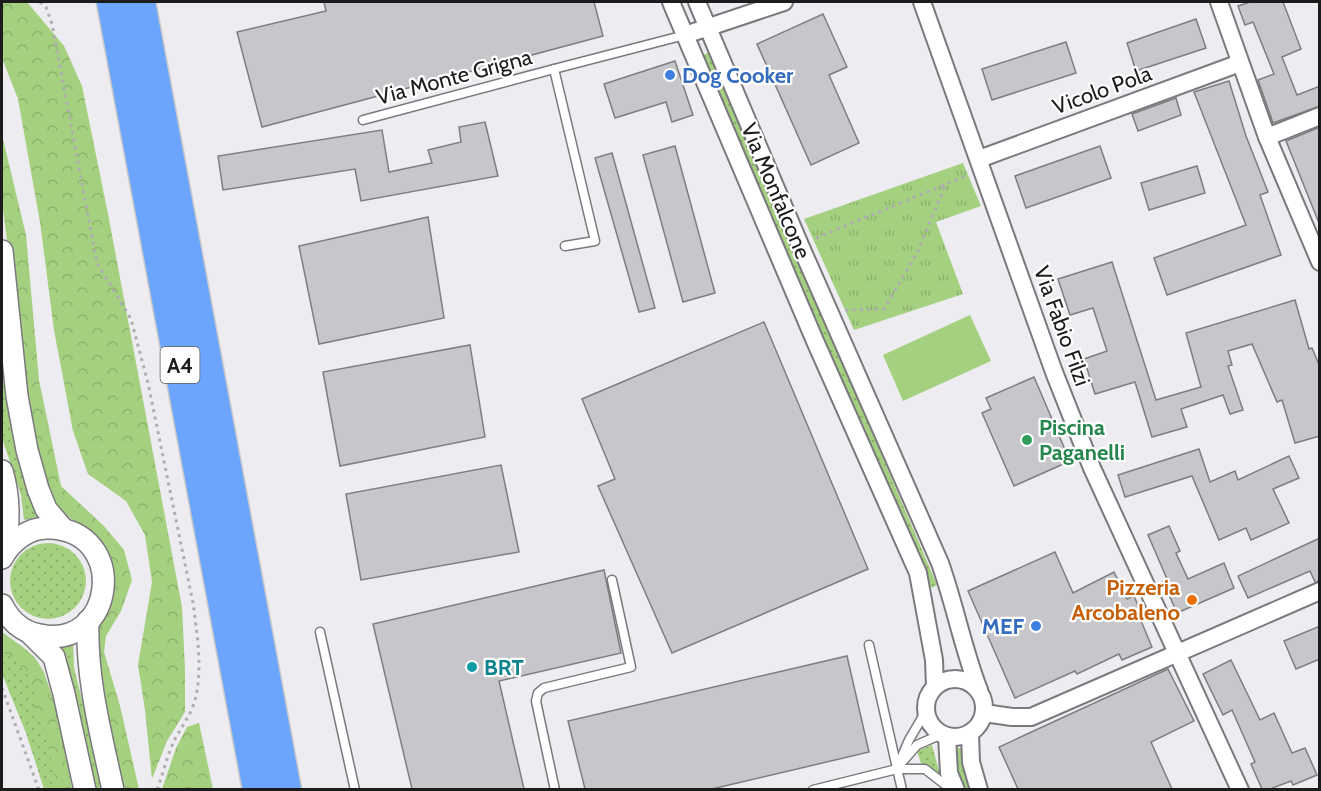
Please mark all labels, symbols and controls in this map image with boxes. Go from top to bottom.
street label: Via Monte Grigna [373,43,535,111]
street label: Vicolo Pola [1049,60,1156,120]
place label: Dog Cooker [682,62,794,89]
marker: Dog Cooker [663,68,677,82]
street label: Via Monfalcone [735,119,817,263]
street label: Via Fabio Filzi [1028,262,1096,390]
road number: A4 [160,347,200,383]
place label: Piscina Paganelli [1039,414,1125,466]
marker: Piscina Paganelli [1020,433,1034,447]
place label: Pizzeria Arcobaleno [1072,574,1180,626]
marker: Pizzeria Arcobaleno [1185,593,1199,607]
place label: MEF [982,613,1024,640]
marker: MEF [1029,619,1043,633]
place label: BRT [484,654,524,681]
marker: BRT [465,660,479,674]

